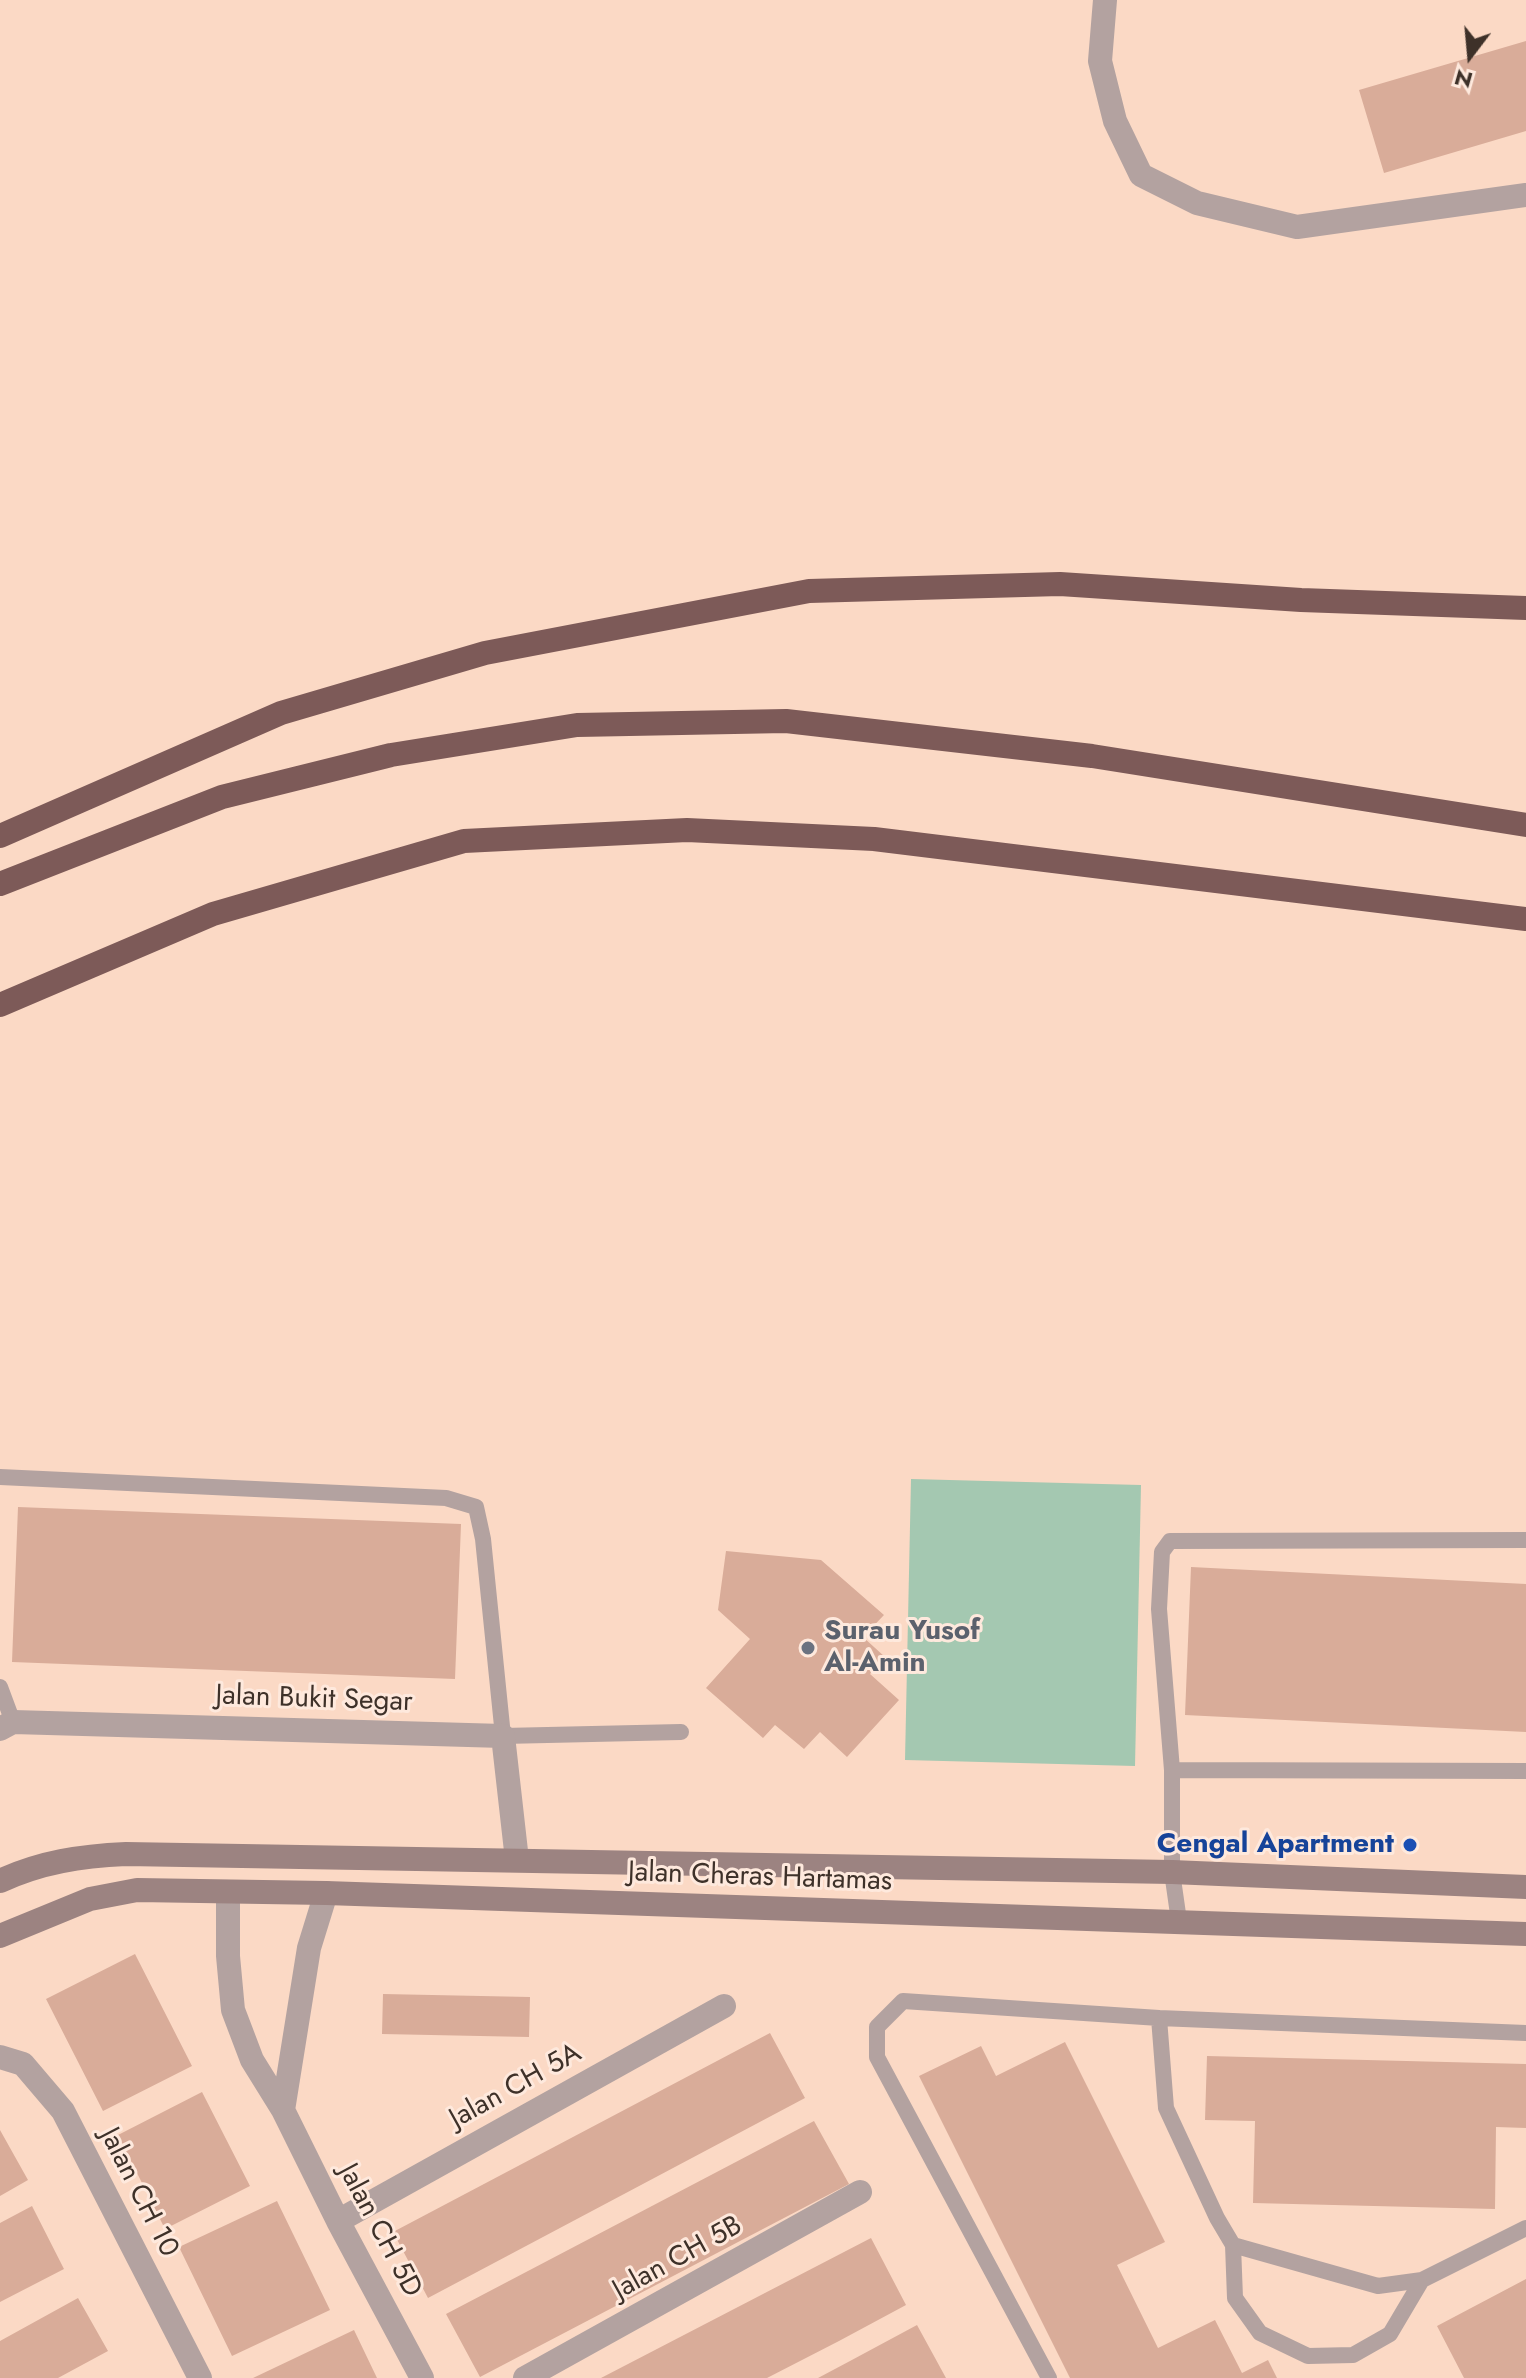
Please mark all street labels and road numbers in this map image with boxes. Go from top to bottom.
street label: Jalan Bukit Segar [215,1680,413,1720]
street label: Jalan Cheras Hartamas [627,1857,893,1899]
street label: Jalan CH 5A [444,2037,588,2137]
street label: Jalan CH 10 [91,2123,185,2263]
street label: Jalan CH 5D [330,2159,428,2303]
street label: Jalan CH 5B [608,2210,748,2308]

